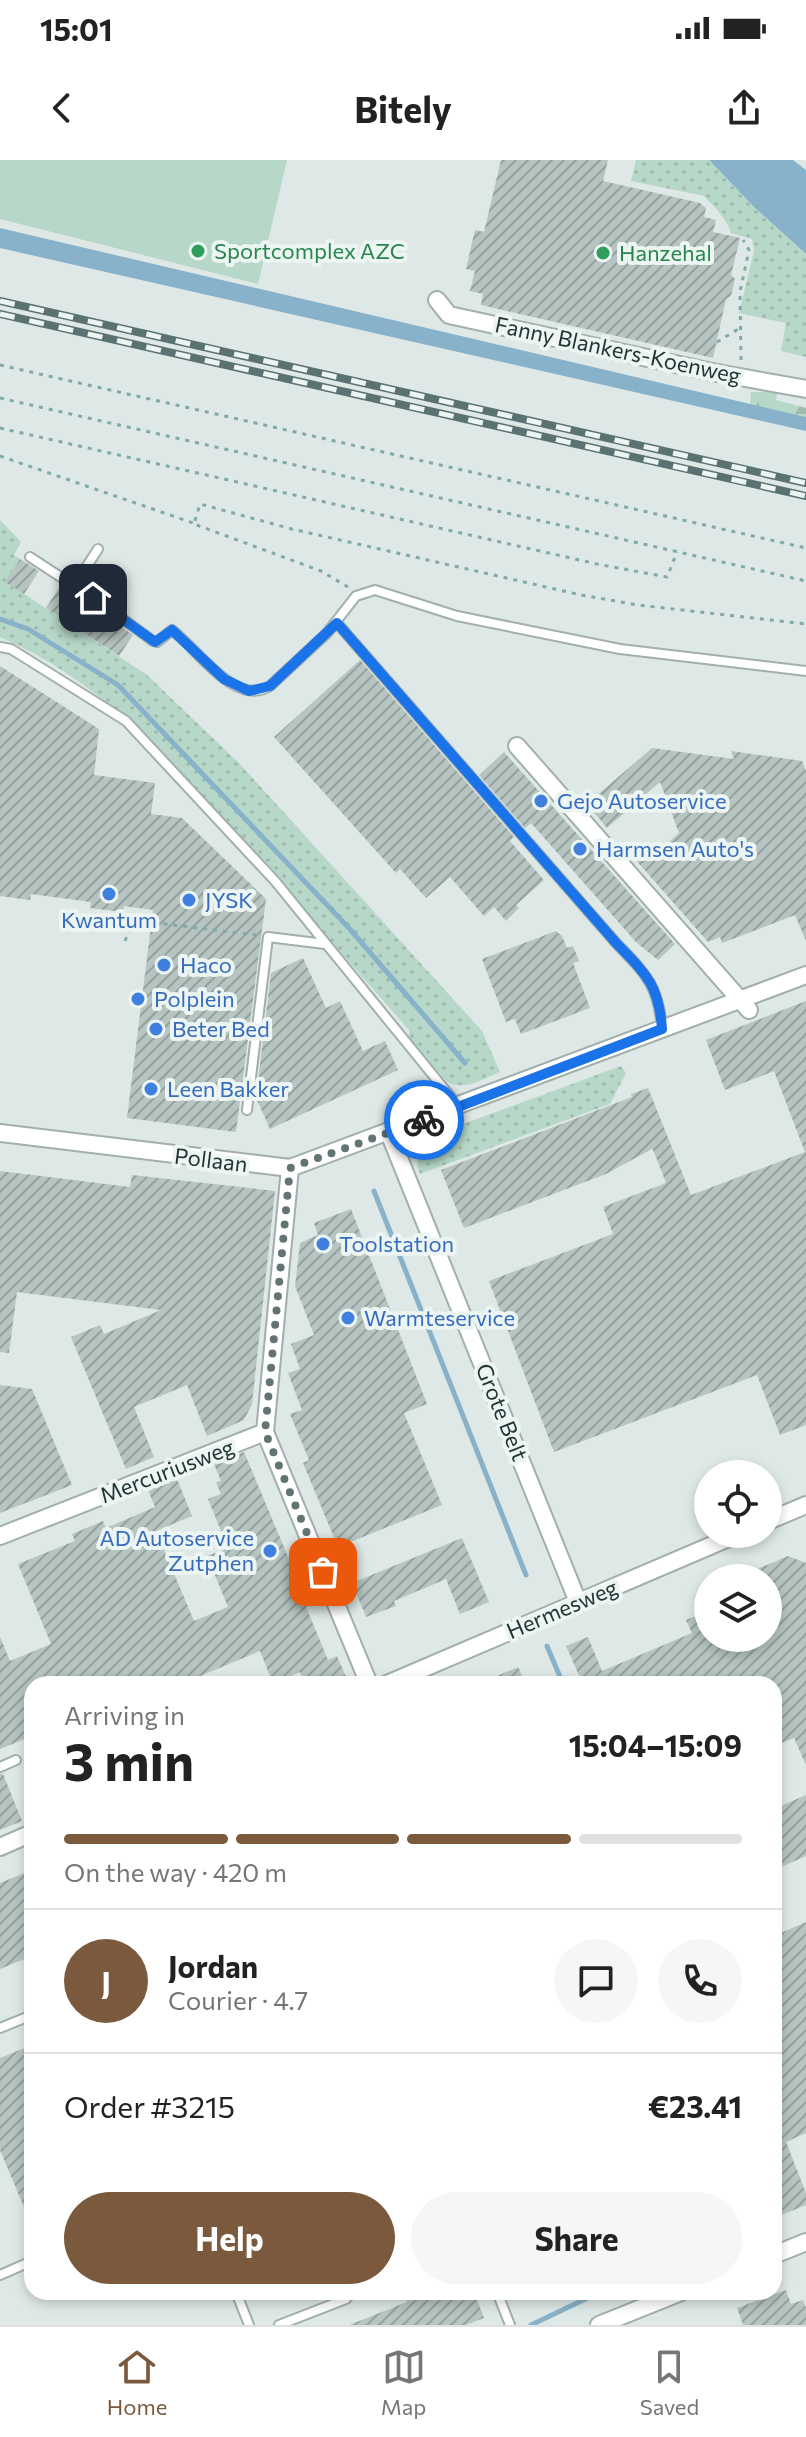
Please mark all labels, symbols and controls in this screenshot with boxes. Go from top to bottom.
text: 15:01 [40,10,113,47]
icon: back [40,86,84,130]
text: Bitely [354,86,452,130]
icon: share [722,86,766,130]
place label: Sportcomplex AZC [214,237,405,264]
place label: Hanzehal [619,239,712,266]
marker: Sportcomplex AZC [189,242,207,260]
marker: Hanzehal [594,244,612,262]
street label: Fanny Blankers-Koenweg [493,310,744,389]
pin [59,564,127,632]
icon: home [71,576,115,620]
place label: Gejo Autoservice [557,787,727,814]
marker: Gejo Autoservice [532,792,550,810]
place label: Harmsen Auto's [596,835,754,862]
marker: Harmsen Auto's [571,840,589,858]
marker: Kwantum [100,885,118,903]
place label: JYSK [205,886,253,913]
marker: JYSK [180,891,198,909]
place label: Kwantum [61,906,157,933]
place label: Haco [180,951,232,978]
marker: Haco [155,956,173,974]
place label: Polplein [154,985,235,1012]
marker: Polplein [129,990,147,1008]
place label: Beter Bed [172,1015,270,1042]
marker: Beter Bed [147,1020,165,1038]
place label: Leen Bakker [167,1075,289,1102]
marker: Leen Bakker [142,1080,160,1098]
courier [384,1080,464,1160]
icon: bike [402,1098,446,1142]
street label: Pollaan [173,1142,249,1177]
place label: Toolstation [339,1230,454,1257]
marker: Toolstation [314,1235,332,1253]
place label: Warmteservice [364,1304,515,1331]
marker: Warmteservice [339,1309,357,1327]
street label: Grote Belt [471,1359,534,1464]
street label: Mercuriusweg [96,1433,238,1508]
map controls [694,1460,782,1652]
button: locate [694,1460,782,1548]
place label: AD Autoservice Zutphen [100,1524,254,1576]
pin [289,1538,357,1606]
marker: AD Autoservice Zutphen [261,1542,279,1560]
icon: bag [301,1550,345,1594]
button: layers [694,1564,782,1652]
street label: Hermesweg [502,1573,622,1644]
text: Arriving in [64,1699,185,1730]
text: 15:04–15:09 [569,1726,742,1763]
text: 3 min [64,1728,194,1792]
text: On the way · 420 m [64,1856,287,1887]
button: chat [554,1939,638,2023]
button: phone [658,1939,742,2023]
text: Jordan [168,1947,258,1984]
text: J [101,1963,111,2000]
text: Courier · 4.7 [168,1984,308,2015]
text: Order #3215 [64,2087,235,2124]
text: €23.41 [648,2087,742,2124]
button: Help [64,2192,395,2284]
button: Share [411,2192,742,2284]
tab: Home [107,2345,167,2420]
tab: Map [381,2345,426,2420]
tab: Saved [640,2345,699,2420]

